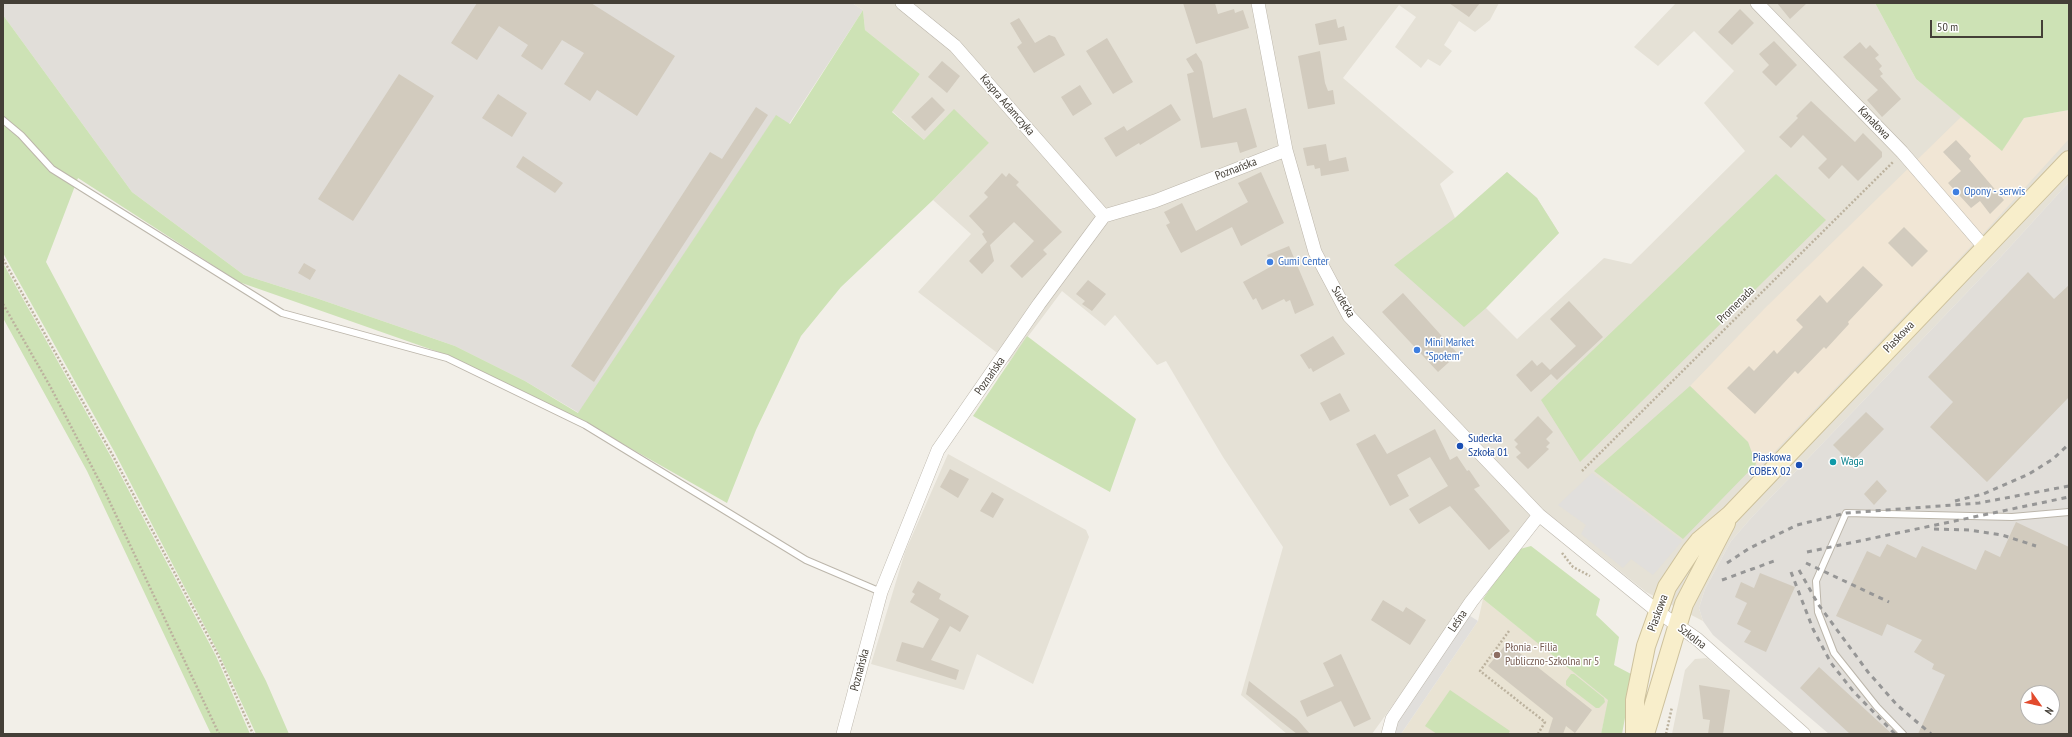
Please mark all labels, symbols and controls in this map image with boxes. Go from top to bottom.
scale bar [1932,12,2045,38]
text: 50 m [1937,19,1958,34]
street label: Kaspra Adamczyka [977,72,1037,138]
street label: Kanałowa [1855,104,1893,142]
street label: Poznańska [1213,155,1259,183]
place label: Opony - serwis [1964,185,2025,199]
marker: Opony - serwis [1951,187,1961,197]
place label: Gumi Center [1278,255,1329,269]
marker: Gumi Center [1265,257,1275,267]
street label: Sudecka [1328,284,1358,320]
street label: Promenada [1715,284,1757,326]
street label: Piaskowa [1880,318,1918,356]
place label: Mini Market "Społem" [1425,336,1474,364]
marker: Mini Market "Społem" [1412,345,1422,355]
street label: Poznańska [972,354,1008,398]
place label: Sudecka Szkoła 01 [1468,432,1508,460]
marker: Sudecka Szkoła 01 [1455,441,1465,451]
place label: Piaskowa COBEX 02 [1749,451,1791,479]
place label: Waga [1841,455,1863,469]
marker: Waga [1828,457,1838,467]
marker: Piaskowa COBEX 02 [1794,460,1804,470]
street label: Piaskowa [1645,593,1671,633]
street label: Leśna [1445,607,1471,635]
street label: Szkolna [1675,621,1709,653]
place label: Płonia - Filia Publiczno-Szkolna nr 5 [1505,641,1599,669]
street label: Poznańska [847,647,873,693]
marker: Płonia - Filia Publiczno-Szkolna nr 5 [1492,650,1502,660]
north arrow [2020,685,2060,725]
text: N [2042,705,2057,717]

